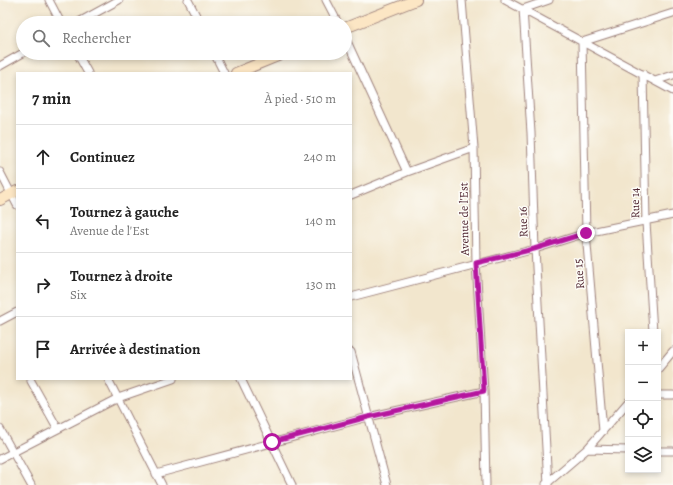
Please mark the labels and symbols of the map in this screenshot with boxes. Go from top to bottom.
street label: Avenue de l'Est [455,182,473,257]
street label: Rue 14 [627,187,643,219]
street label: Rue 16 [514,206,532,238]
route end [577,224,595,242]
street label: Rue 15 [570,258,588,290]
route start [263,433,281,451]

